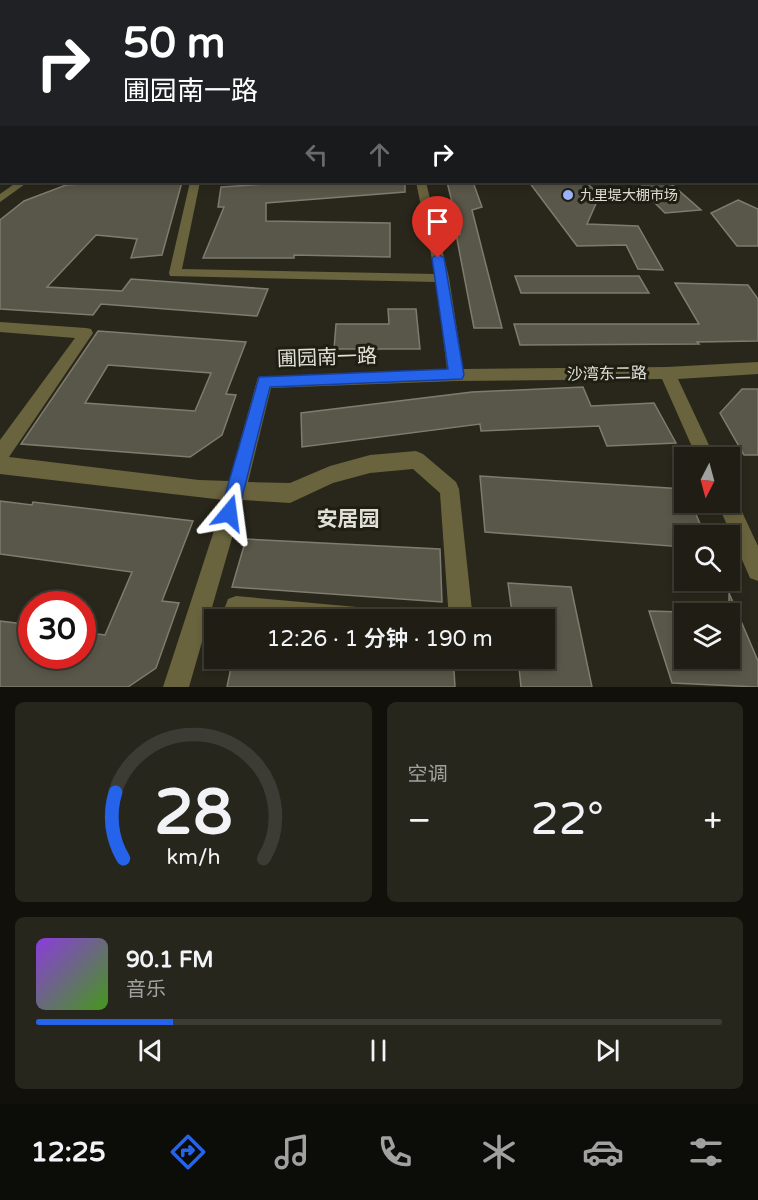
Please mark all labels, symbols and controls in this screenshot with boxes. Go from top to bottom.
text: 50 m [123,18,225,69]
icon: right [24,24,102,102]
text: 圃园南一路 [123,75,258,108]
icon: left [300,138,333,171]
icon: ahead [363,138,396,171]
icon: right [426,138,459,171]
place label: 九里堤大棚市场 [580,187,678,204]
marker: 九里堤大棚市场 [561,188,575,202]
pin [412,196,463,258]
icon: arrive [421,205,454,238]
street label: 圃园南一路 [277,344,377,372]
street label: 沙湾东二路 [567,363,647,385]
north arrow [674,447,740,513]
map controls [674,447,740,669]
position arrow [197,481,261,545]
district label: 安居园 [317,507,380,532]
button: search [674,525,740,591]
speed limit sign: 30 [18,591,96,669]
button: layers [674,603,740,669]
text: 12:26 · 1 分钟 · 190 m [266,626,493,652]
text: 空调 [408,763,448,787]
text: 28 [154,776,232,851]
text: 22° [530,793,604,847]
text: − [408,801,431,840]
text: + [703,801,722,840]
text: km/h [166,844,220,870]
text: 90.1 FM [126,947,214,973]
text: 音乐 [126,978,166,1002]
icon: previous [134,1034,167,1067]
icon: pause [362,1034,395,1067]
icon: next [591,1034,624,1067]
icon: directions [167,1131,209,1173]
icon: music [271,1131,313,1173]
icon: phone [374,1131,416,1173]
icon: climate [478,1131,520,1173]
icon: car [582,1131,624,1173]
icon: filters [685,1131,727,1173]
text: 12:25 [31,1136,106,1169]

